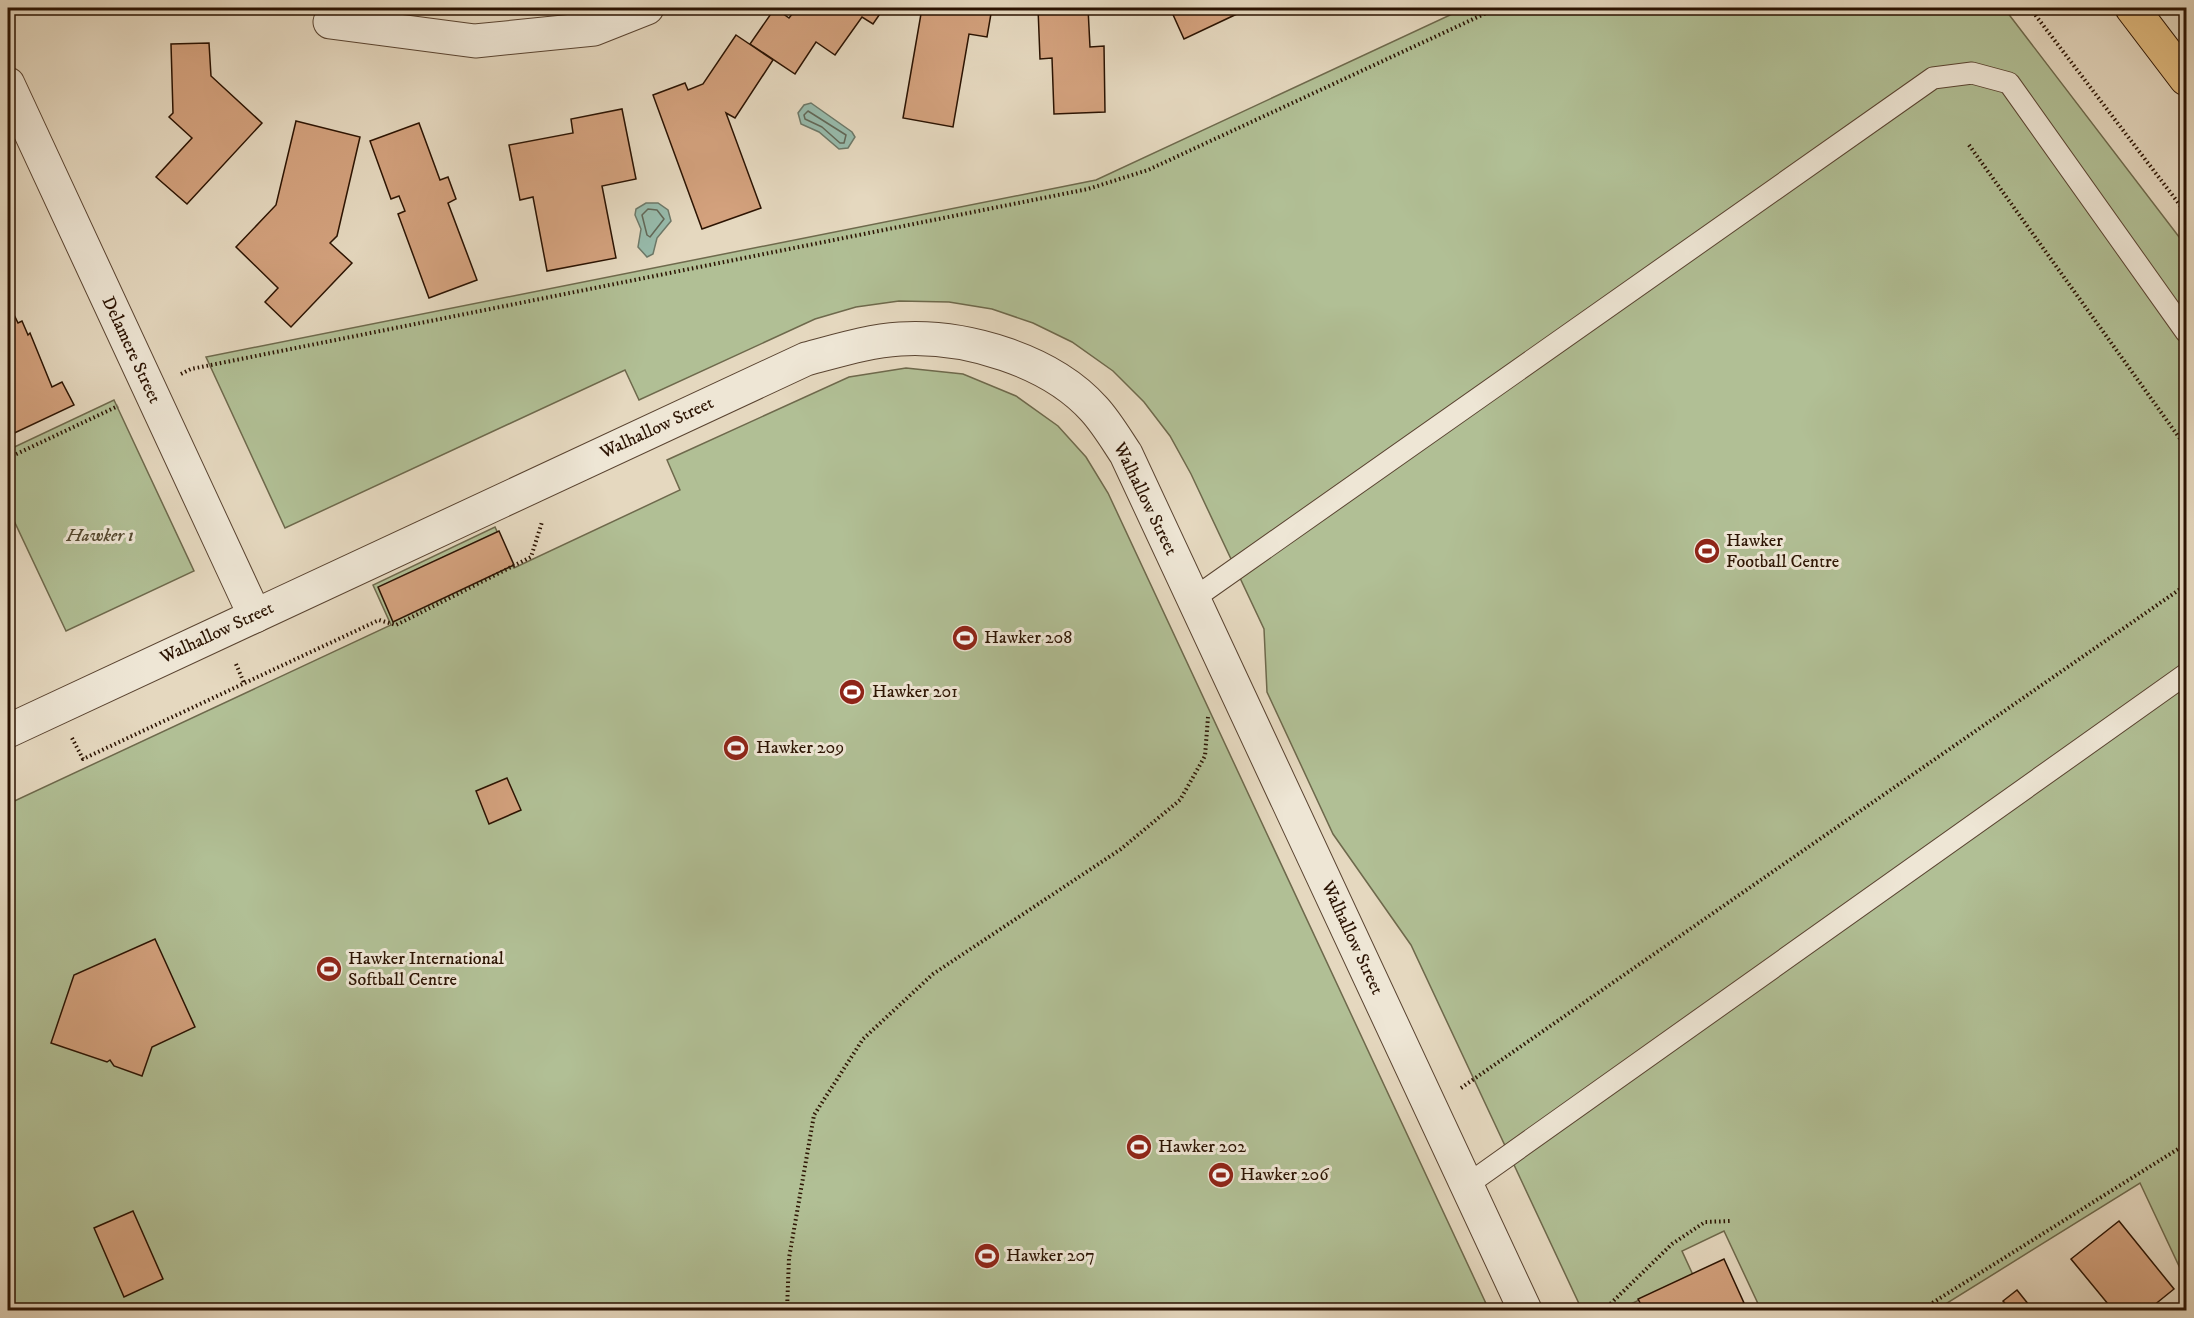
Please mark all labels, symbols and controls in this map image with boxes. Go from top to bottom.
street label: Delamere Street [97,293,165,407]
street label: Walhallow Street [596,392,718,464]
street label: Walhallow Street [1108,438,1182,559]
park label: Hawker 1 [65,525,134,547]
place label: Hawker Football Centre [1726,530,1839,573]
sports icon: Hawker Football Centre [1692,536,1722,566]
street label: Walhallow Street [156,597,278,669]
sports icon: Hawker 208 [950,623,980,653]
place label: Hawker 208 [984,627,1072,649]
sports icon: Hawker 201 [837,677,867,707]
place label: Hawker 201 [872,681,958,703]
sports icon: Hawker 209 [721,733,751,763]
place label: Hawker 209 [756,737,844,759]
street label: Walhallow Street [1316,877,1388,999]
place label: Hawker International Softball Centre [348,948,505,991]
sports icon: Hawker International Softball Centre [314,954,344,984]
sports icon: Hawker 202 [1124,1132,1154,1162]
place label: Hawker 202 [1158,1136,1246,1158]
sports icon: Hawker 206 [1206,1160,1236,1190]
place label: Hawker 206 [1240,1164,1329,1186]
sports icon: Hawker 207 [972,1241,1002,1271]
place label: Hawker 207 [1006,1245,1095,1267]

